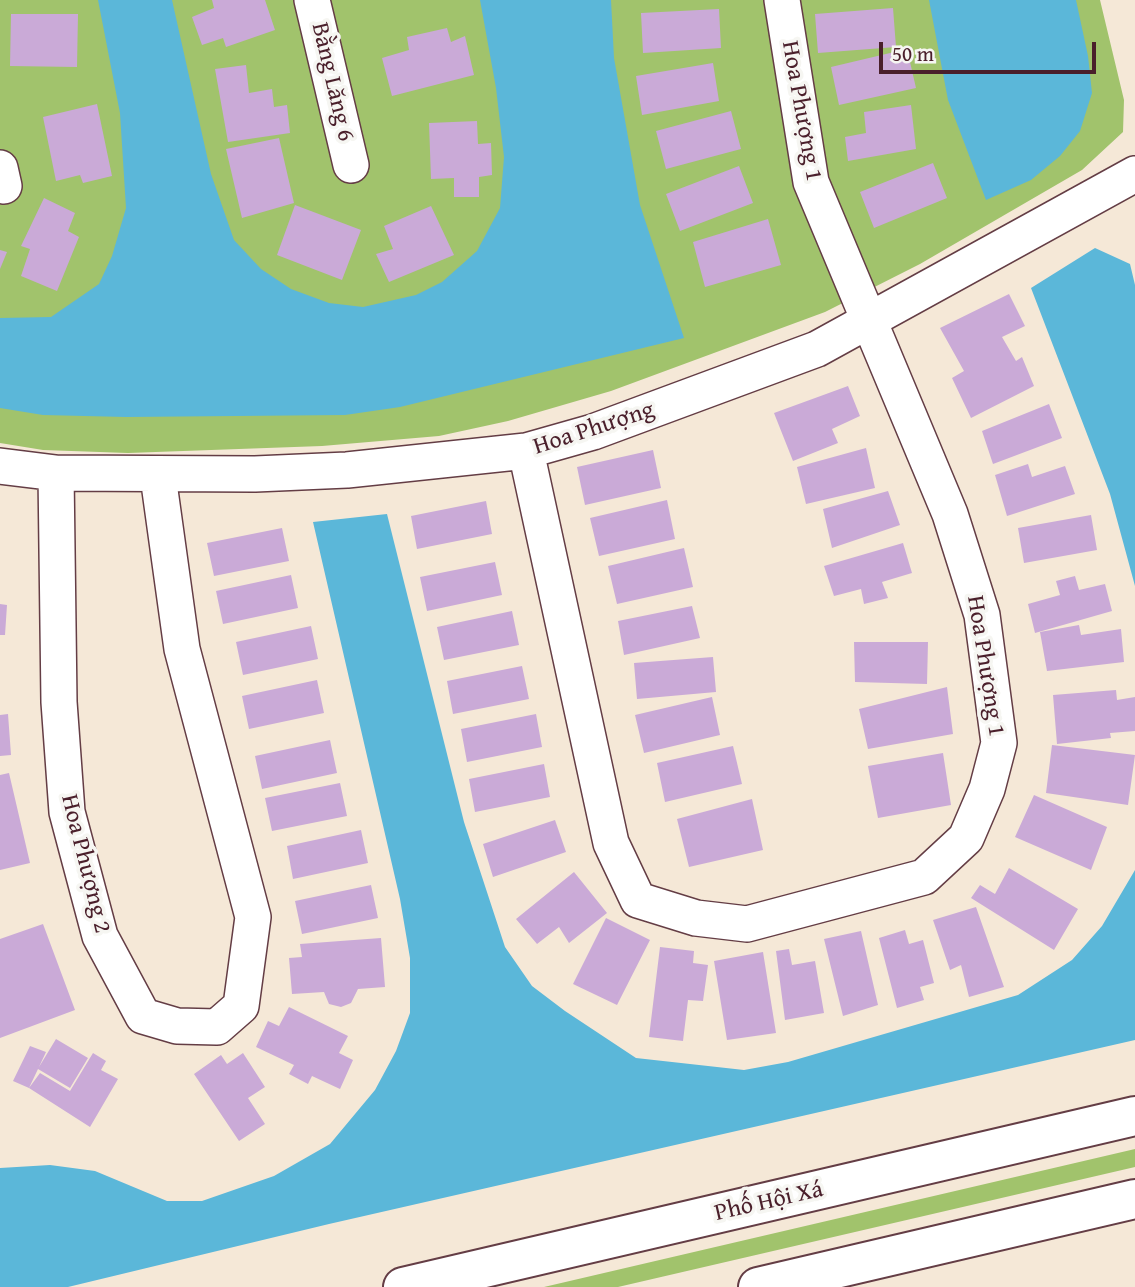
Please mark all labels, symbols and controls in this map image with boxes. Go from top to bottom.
street label: Bằng Lăng 6 [304,20,360,144]
scale bar [883,28,1100,72]
text: 50 m [892,38,934,69]
street label: Hoa Phượng 1 [774,39,828,183]
street label: Hoa Phượng [530,396,658,462]
street label: Hoa Phượng 1 [960,594,1010,738]
street label: Hoa Phượng 2 [54,792,116,936]
street label: Phố Hội Xá [712,1176,826,1228]

